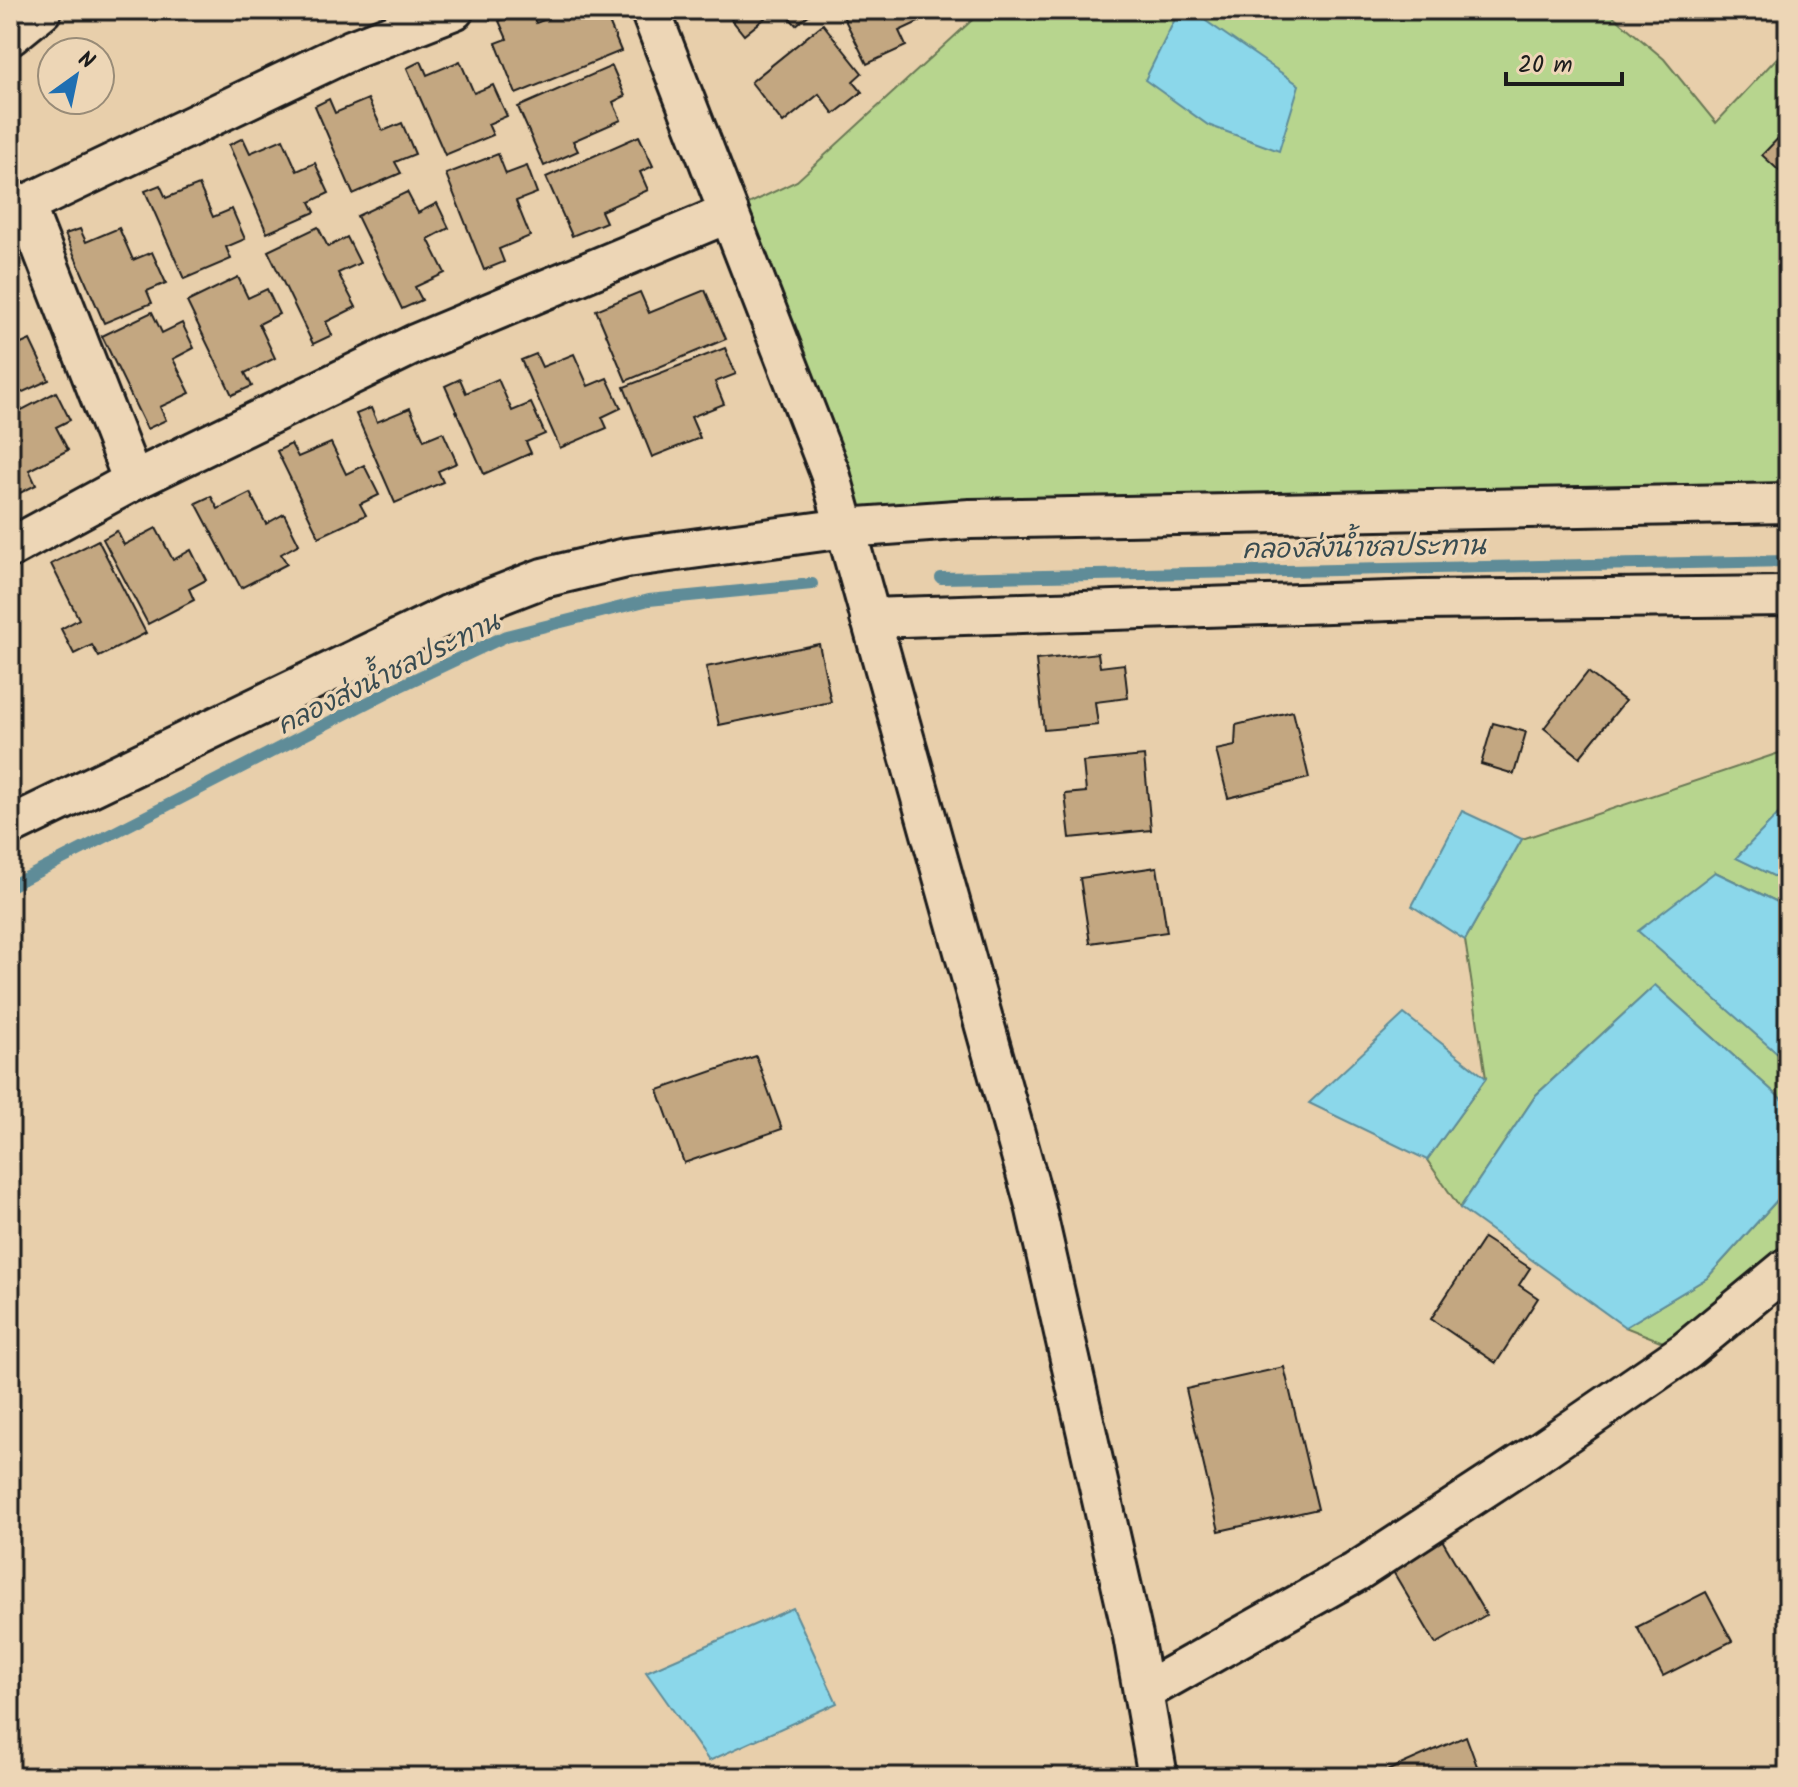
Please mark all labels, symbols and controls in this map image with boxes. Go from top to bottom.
north arrow [36,36,116,116]
scale bar [1506,36,1622,86]
text: N [70,43,101,80]
text: 20 m [1518,46,1573,85]
water label: คลองส่งน้ำชลประทาน [1242,521,1488,572]
water label: คลองส่งน้ำชลประทาน [268,597,509,747]

